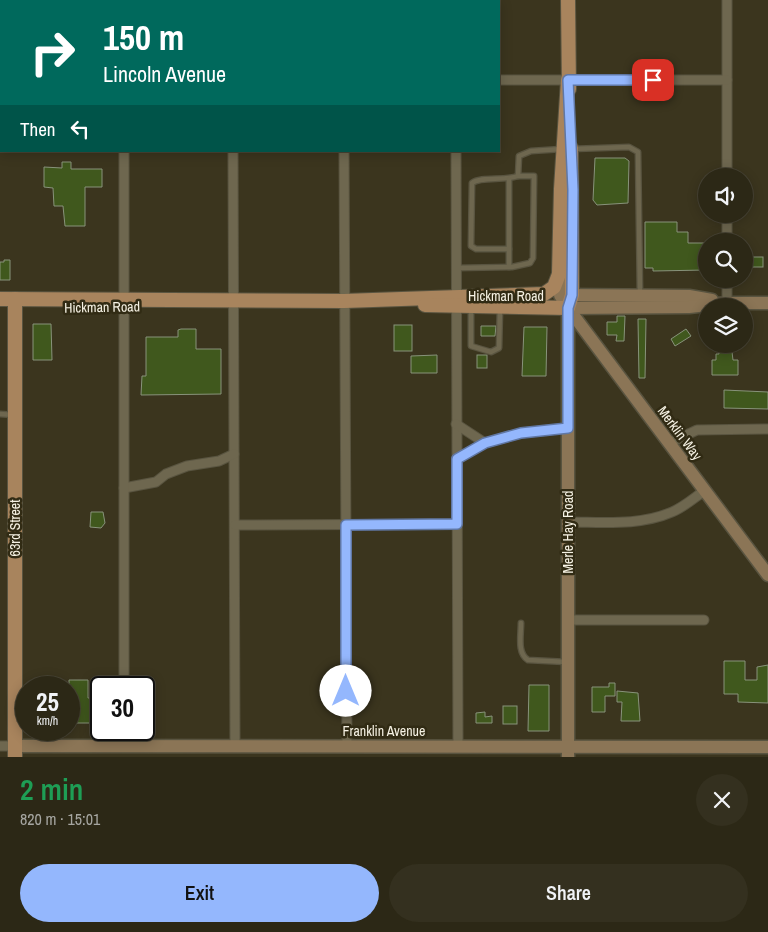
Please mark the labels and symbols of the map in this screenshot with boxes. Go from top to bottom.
pin [632,59,674,101]
street label: Hickman Road [468,287,544,305]
street label: Hickman Road [64,297,140,317]
street label: Merklin Way [654,402,706,464]
street label: Merle Hay Road [559,491,577,573]
street label: 63rd Street [6,500,24,556]
position arrow [319,664,371,716]
speed limit sign: 30 [90,676,155,741]
street label: Franklin Avenue [343,722,425,740]

